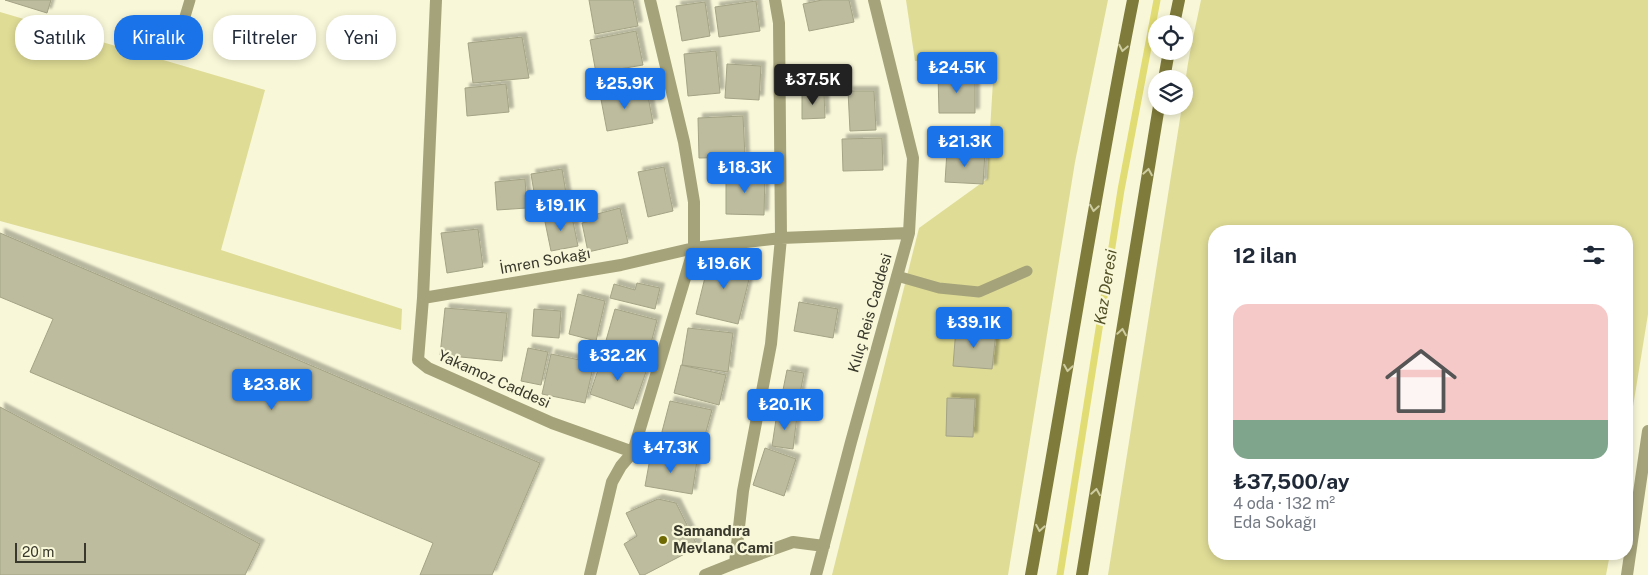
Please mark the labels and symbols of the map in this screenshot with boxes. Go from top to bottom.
one-way arrow [1119,43,1129,52]
pin: ₺24.5K [916,52,998,94]
pin: ₺37.5K [772,64,854,106]
pin: ₺25.9K [584,68,666,110]
pin: ₺21.3K [924,126,1006,168]
pin: ₺18.3K [704,152,786,194]
one-way arrow [1143,167,1153,176]
pin: ₺19.1K [520,190,602,232]
one-way arrow [1089,203,1099,212]
street label: İmren Sokağı [498,243,592,277]
pin: ₺19.6K [683,248,765,290]
water label: Kaz Deresi [1090,248,1121,326]
street label: Kılıç Reis Caddesi [844,251,895,374]
pin: ₺39.1K [933,306,1015,349]
one-way arrow [1116,328,1126,336]
pin: ₺32.2K [577,340,659,382]
street label: Yakamoz Caddesi [435,346,553,411]
one-way arrow [1063,364,1073,372]
pin: ₺23.8K [231,368,313,411]
pin: ₺20.1K [744,388,826,431]
pin: ₺47.3K [630,432,712,474]
one-way arrow [1090,488,1100,497]
place label: Samandıra Mevlana Cami [673,522,773,556]
one-way arrow [1035,524,1045,533]
marker: Samandıra Mevlana Cami [657,534,669,546]
scale bar [15,540,86,563]

